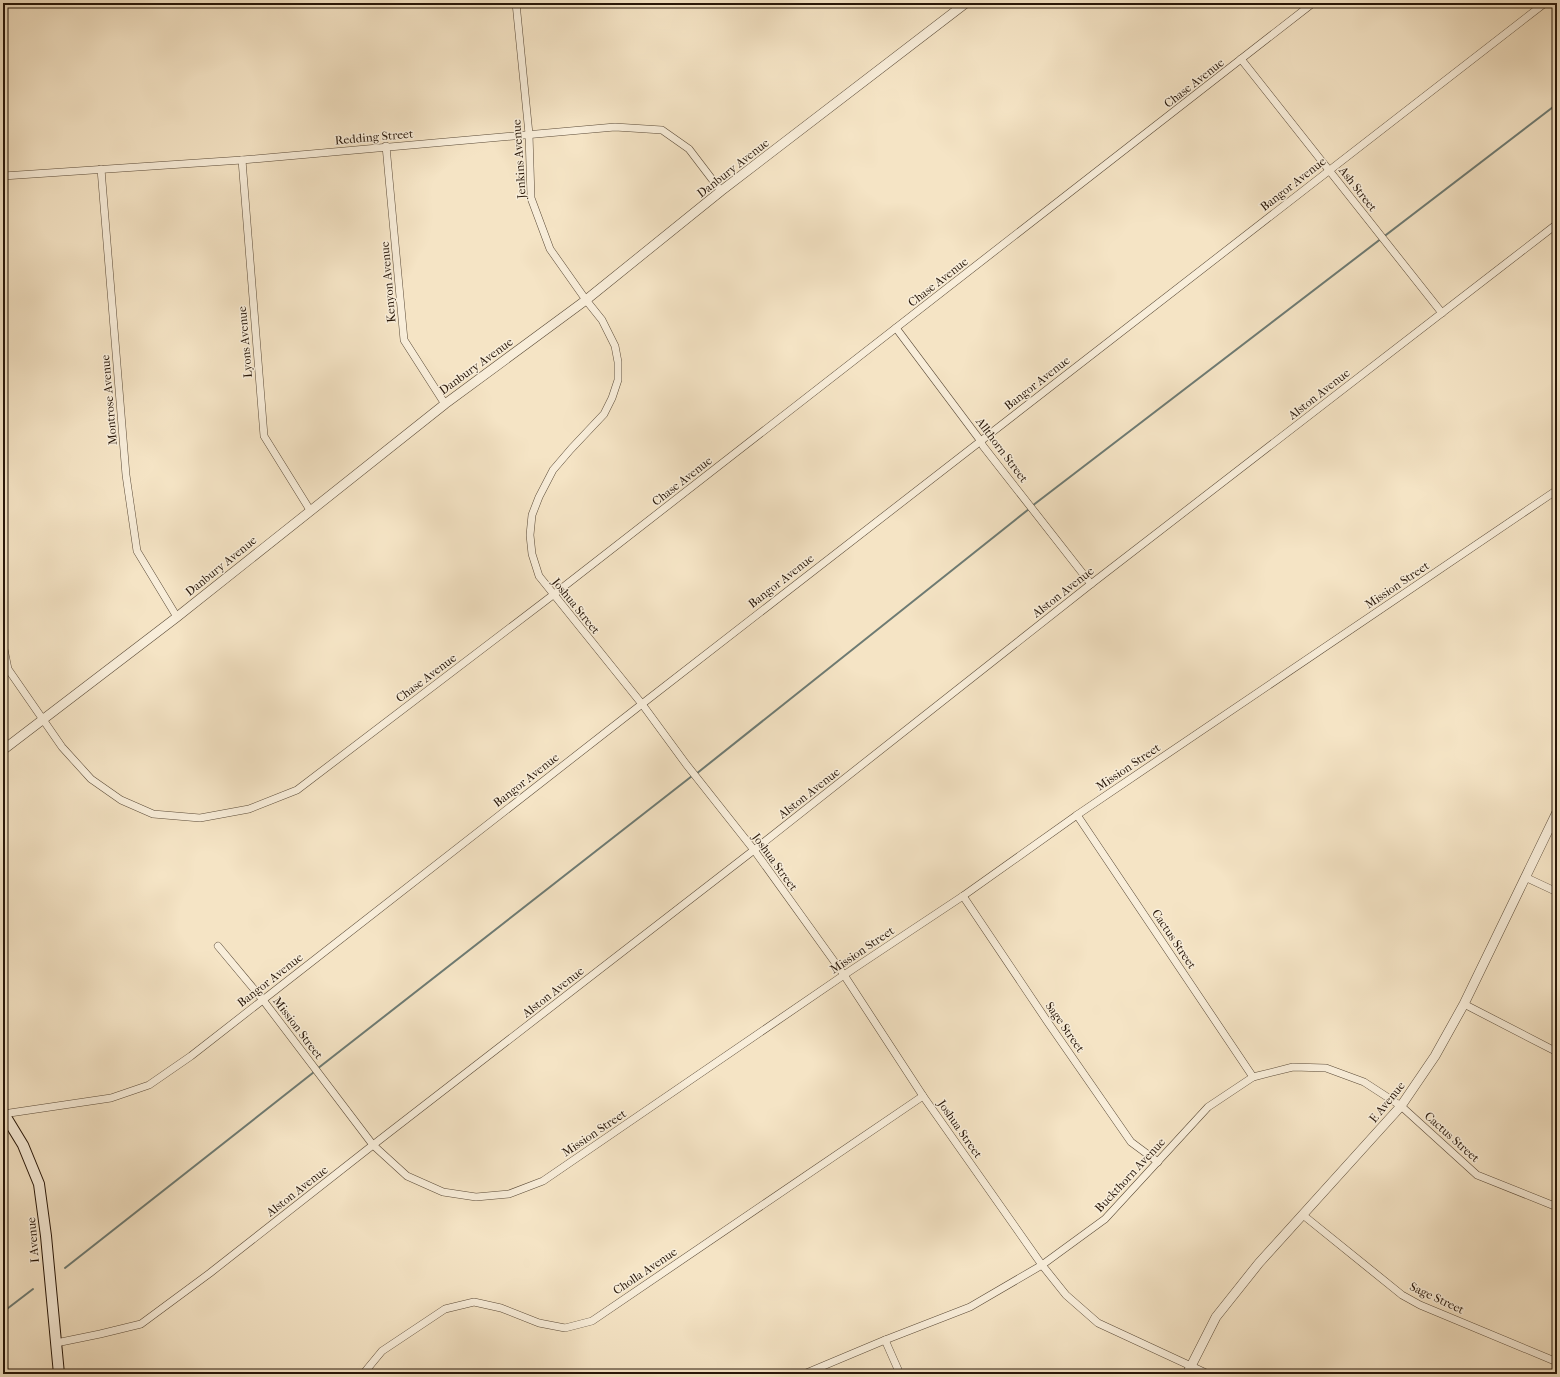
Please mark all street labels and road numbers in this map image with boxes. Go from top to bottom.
street label: Chase Avenue [1161,55,1227,111]
street label: Jenkins Avenue [509,119,529,200]
street label: Redding Street [334,127,415,147]
street label: Danbury Avenue [694,136,772,200]
street label: Bangor Avenue [1258,154,1329,214]
street label: Ash Street [1336,163,1380,215]
street label: Kenyon Avenue [377,241,399,323]
street label: Chase Avenue [905,254,971,310]
street label: Lyons Avenue [235,306,255,378]
street label: Danbury Avenue [437,335,516,397]
street label: Bangor Avenue [1002,353,1073,413]
street label: Montrose Avenue [98,354,120,446]
street label: Alston Avenue [1285,366,1353,423]
street label: Allthorn Street [972,414,1031,486]
street label: Chase Avenue [649,453,715,509]
street label: Danbury Avenue [183,533,259,599]
street label: Bangor Avenue [746,551,817,611]
street label: Mission Street [1362,558,1432,612]
street label: Alston Avenue [1029,564,1097,621]
street label: Joshua Street [549,574,603,637]
street label: Chase Avenue [393,651,459,705]
street label: Mission Street [1093,740,1163,794]
street label: Bangor Avenue [491,750,562,810]
street label: Alston Avenue [775,765,843,822]
street label: Joshua Street [749,830,801,894]
street label: Cactus Street [1149,907,1199,972]
street label: Mission Street [827,923,897,977]
street label: Bangor Avenue [235,950,306,1010]
street label: Alston Avenue [519,964,587,1021]
street label: Mission Street [270,994,326,1062]
street label: Sage Street [1043,999,1088,1055]
street label: E Avenue [1366,1079,1408,1125]
street label: Joshua Street [934,1096,986,1161]
street label: Mission Street [559,1106,629,1160]
street label: Cactus Street [1422,1109,1483,1166]
street label: Buckthorn Avenue [1092,1135,1168,1215]
street label: Alston Avenue [263,1163,331,1220]
street label: I Avenue [24,1216,42,1264]
street label: Cholla Avenue [610,1244,680,1298]
street label: Sage Street [1408,1279,1467,1317]

